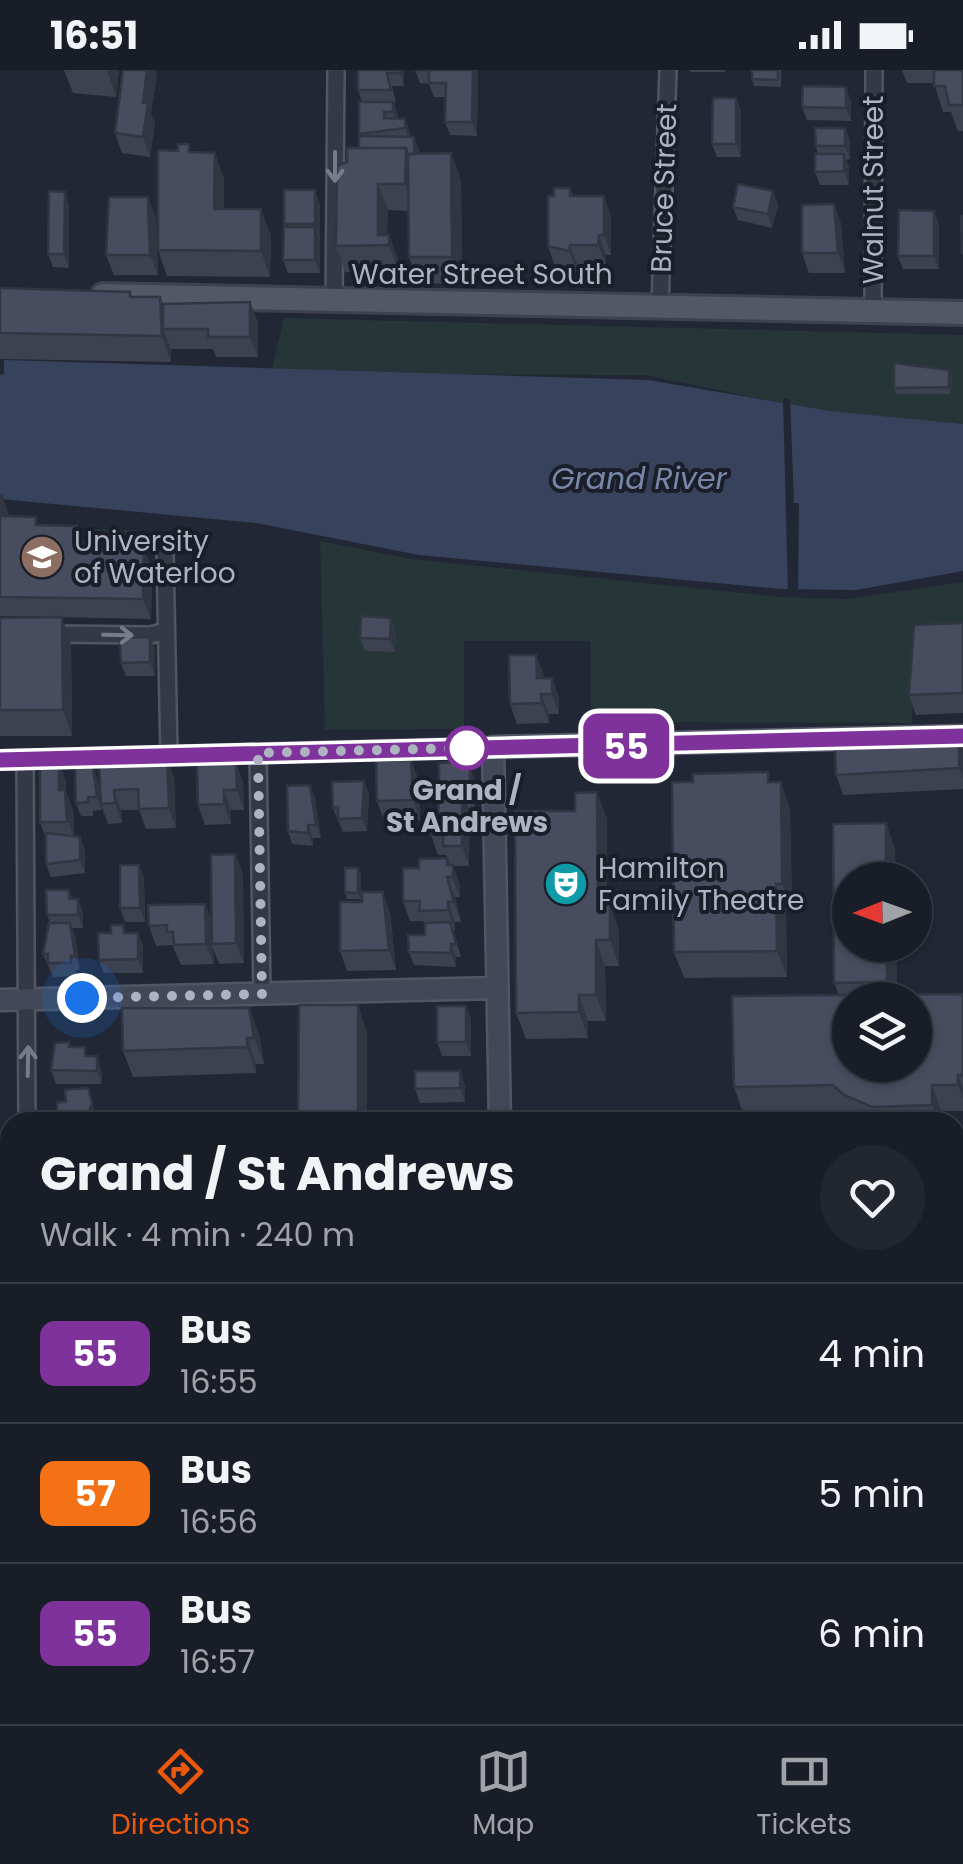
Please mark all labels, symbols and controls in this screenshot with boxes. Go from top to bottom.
text: 16:51 [50,9,138,62]
street label: Walnut Street [854,96,893,284]
street label: Bruce Street [642,103,686,273]
one-way arrow [326,150,344,183]
street label: Water Street South [351,255,613,294]
water label: Grand River [551,457,728,500]
place label: University of Waterloo [74,522,236,593]
school or university icon: University of Waterloo [19,534,65,580]
one-way arrow [102,625,134,644]
line badge: 55 [581,714,671,778]
text: 55 [603,722,649,771]
marker: Grand / St Andrews [446,727,488,769]
place label: Grand / St Andrews [386,771,548,842]
place label: Hamilton Family Theatre [598,849,804,920]
theatre icon: Hamilton Family Theatre [543,861,589,907]
north arrow [832,862,932,962]
map controls [832,862,932,1082]
your location [57,973,107,1023]
button: layers [832,982,932,1082]
one-way arrow [18,1045,37,1077]
text: Grand / St Andrews [40,1140,515,1207]
button: heart [820,1145,925,1250]
text: Walk · 4 min · 240 m [40,1212,355,1257]
text: Bus [180,1303,252,1356]
text: 4 min [818,1327,925,1380]
text: 55 [72,1329,118,1378]
text: 16:55 [180,1359,258,1404]
text: Bus [180,1443,252,1496]
text: 5 min [818,1467,925,1520]
text: 57 [74,1469,116,1518]
text: 16:56 [180,1499,258,1544]
text: Bus [180,1583,252,1636]
text: 6 min [818,1607,925,1660]
text: 55 [72,1609,118,1658]
text: 16:57 [180,1639,255,1684]
tab: Directions [111,1744,250,1846]
tab: Map [472,1744,534,1846]
tab: Tickets [756,1744,852,1846]

